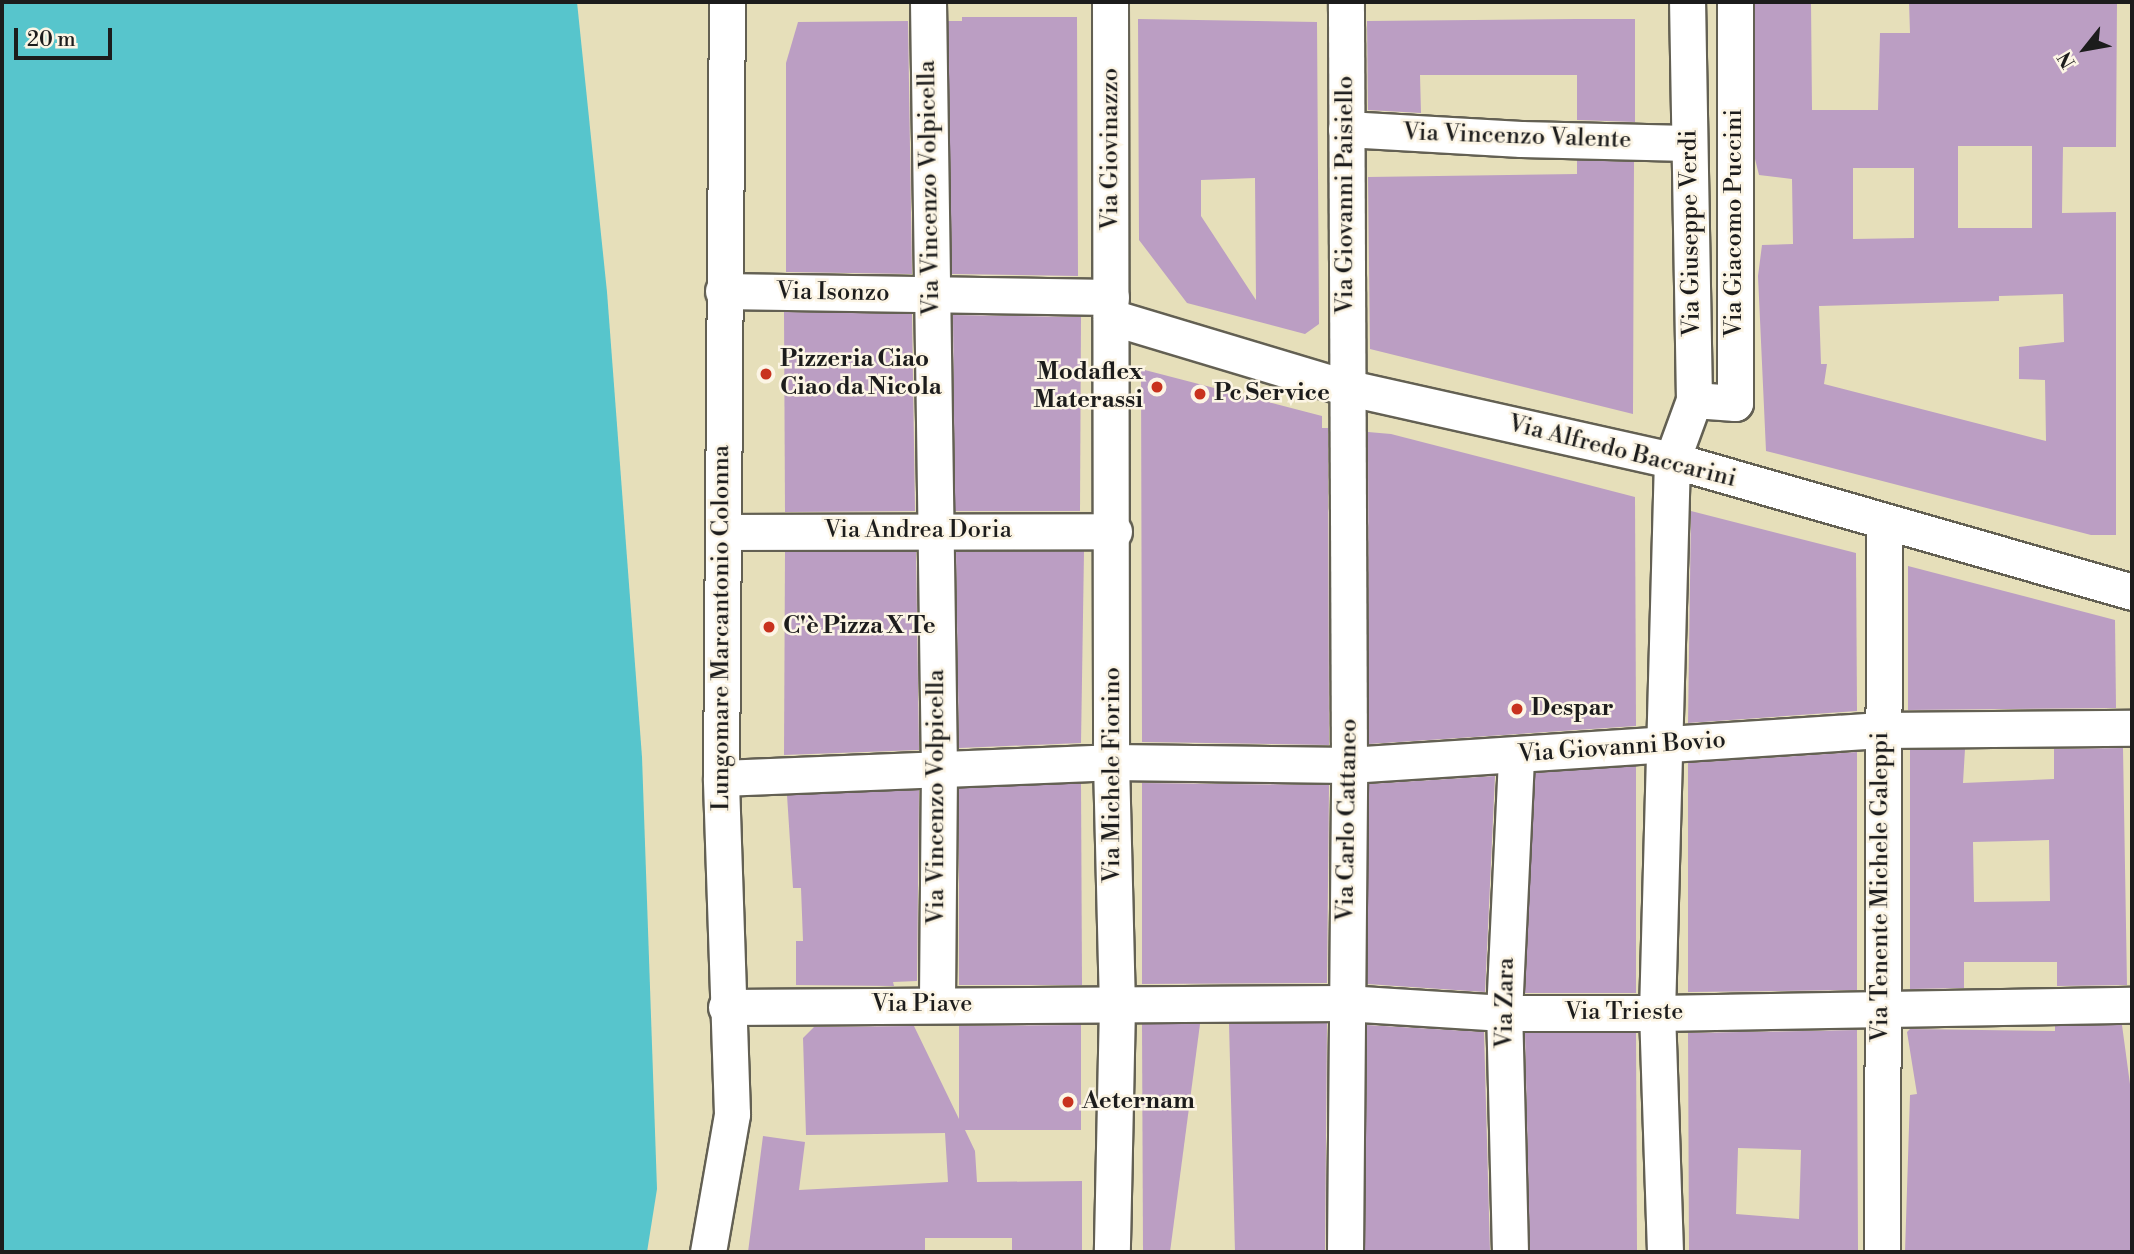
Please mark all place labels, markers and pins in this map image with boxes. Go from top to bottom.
place label: Pizzeria Ciao Ciao da Nicola [780,346,942,402]
place label: Modaflex Materassi [1033,359,1143,415]
marker: Pizzeria Ciao Ciao da Nicola [758,366,774,382]
marker: Modaflex Materassi [1149,379,1165,395]
place label: Pc Service [1214,380,1330,408]
marker: Pc Service [1192,386,1208,402]
place label: C'è Pizza X Te [783,613,936,641]
marker: C'è Pizza X Te [761,619,777,635]
place label: Despar [1531,695,1614,723]
marker: Despar [1509,701,1525,717]
place label: Aeternam [1082,1088,1195,1116]
marker: Aeternam [1060,1094,1076,1110]

